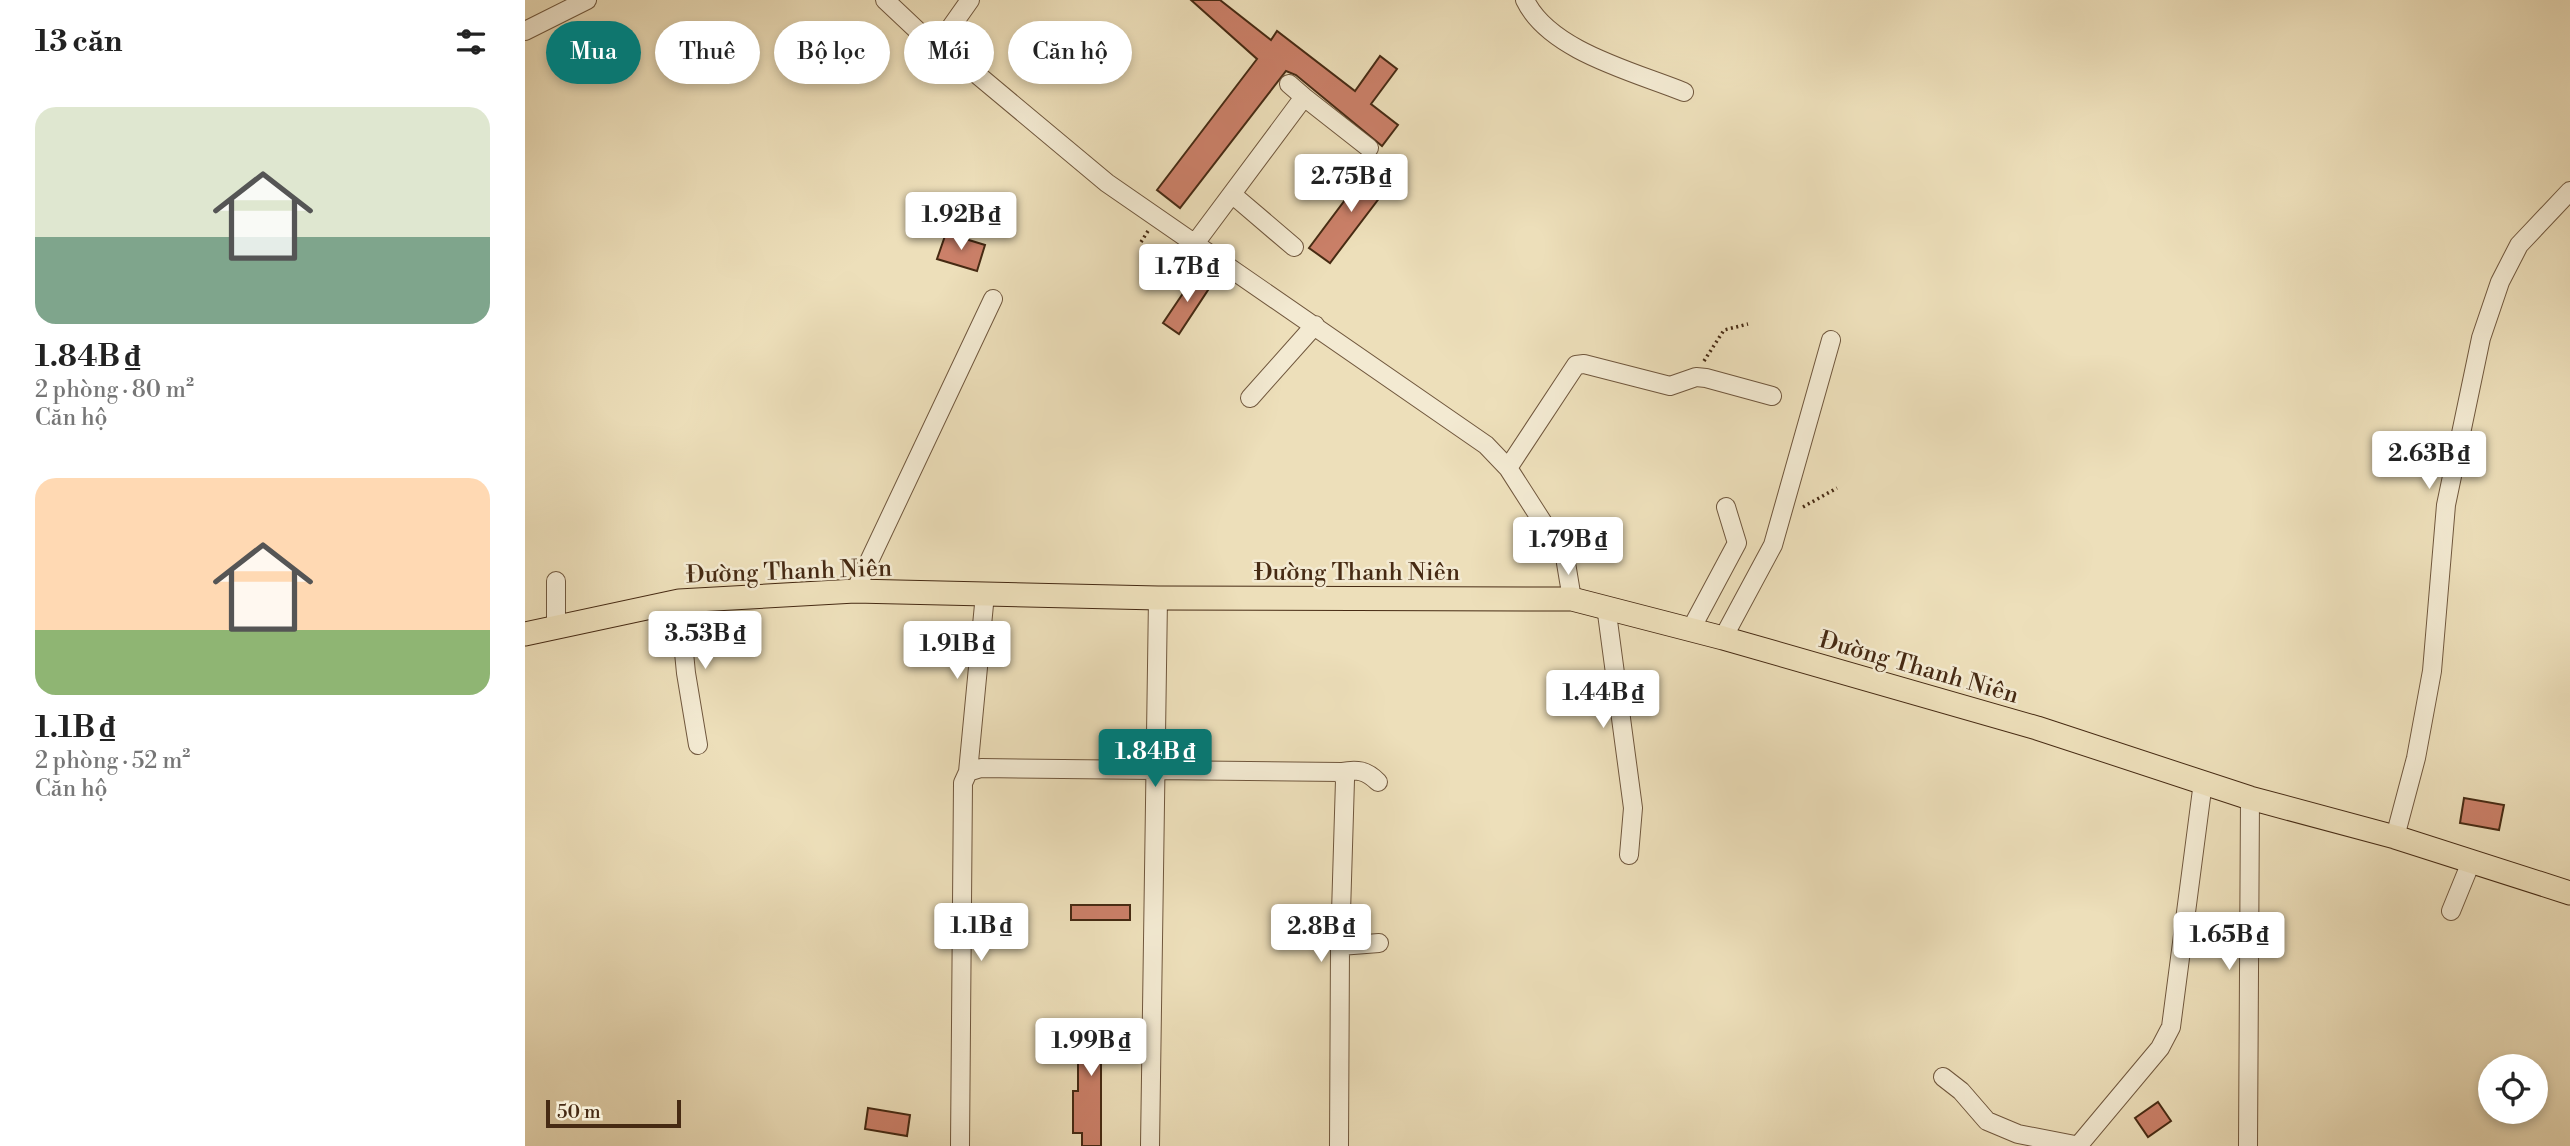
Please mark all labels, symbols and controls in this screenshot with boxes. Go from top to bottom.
chip: Mua [546,21,641,84]
chip: Thuê [655,21,760,84]
chip: Bộ lọc [774,21,890,84]
chip: Mới [904,21,994,84]
chip: Căn hộ [1008,21,1132,84]
text: 13 căn [35,23,123,61]
icon: filters [452,23,490,61]
icon: home [200,153,326,279]
pin: 2.75B ₫ [1286,154,1416,214]
text: 2.75B ₫ [1311,163,1391,191]
pin: 1.92B ₫ [896,192,1026,252]
text: 1.92B ₫ [921,201,1001,229]
pin: 1.7B ₫ [1130,244,1244,304]
text: 1.7B ₫ [1155,253,1219,281]
text: 1.84B ₫ [35,338,140,376]
text: 2 phòng · 80 m² [35,376,194,404]
text: Căn hộ [35,404,108,432]
pin: 2.63B ₫ [2364,432,2494,491]
text: 2.63B ₫ [2388,440,2470,468]
pin: 1.79B ₫ [1503,518,1633,577]
icon: home [200,524,326,650]
text: 1.79B ₫ [1529,526,1607,554]
street label: Đường Thanh Niên [686,553,893,591]
street label: Đường Thanh Niên [1254,558,1460,588]
pin: 3.53B ₫ [640,612,770,671]
text: 3.53B ₫ [665,620,746,648]
pin: 1.91B ₫ [892,622,1022,681]
street label: Đường Thanh Niên [1816,625,2022,711]
text: 1.91B ₫ [920,630,994,658]
pin: 1.44B ₫ [1538,670,1668,730]
text: 1.44B ₫ [1562,679,1644,707]
text: 1.1B ₫ [35,709,115,747]
pin: 1.84B ₫ [1090,730,1220,789]
text: 1.84B ₫ [1115,738,1195,766]
text: 2 phòng · 52 m² [35,747,190,775]
text: Căn hộ [35,775,108,803]
pin: 1.1B ₫ [924,904,1038,963]
pin: 2.8B ₫ [1264,904,1378,964]
text: 1.1B ₫ [950,912,1012,940]
pin: 1.65B ₫ [2164,912,2294,972]
text: 2.8B ₫ [1287,913,1355,941]
text: 1.65B ₫ [2189,921,2269,949]
pin: 1.99B ₫ [1026,1018,1156,1078]
text: 1.99B ₫ [1051,1027,1131,1055]
map controls [2478,1054,2548,1124]
button: locate [2478,1054,2548,1124]
scale bar [546,1097,681,1129]
text: 50 m [557,1100,601,1124]

